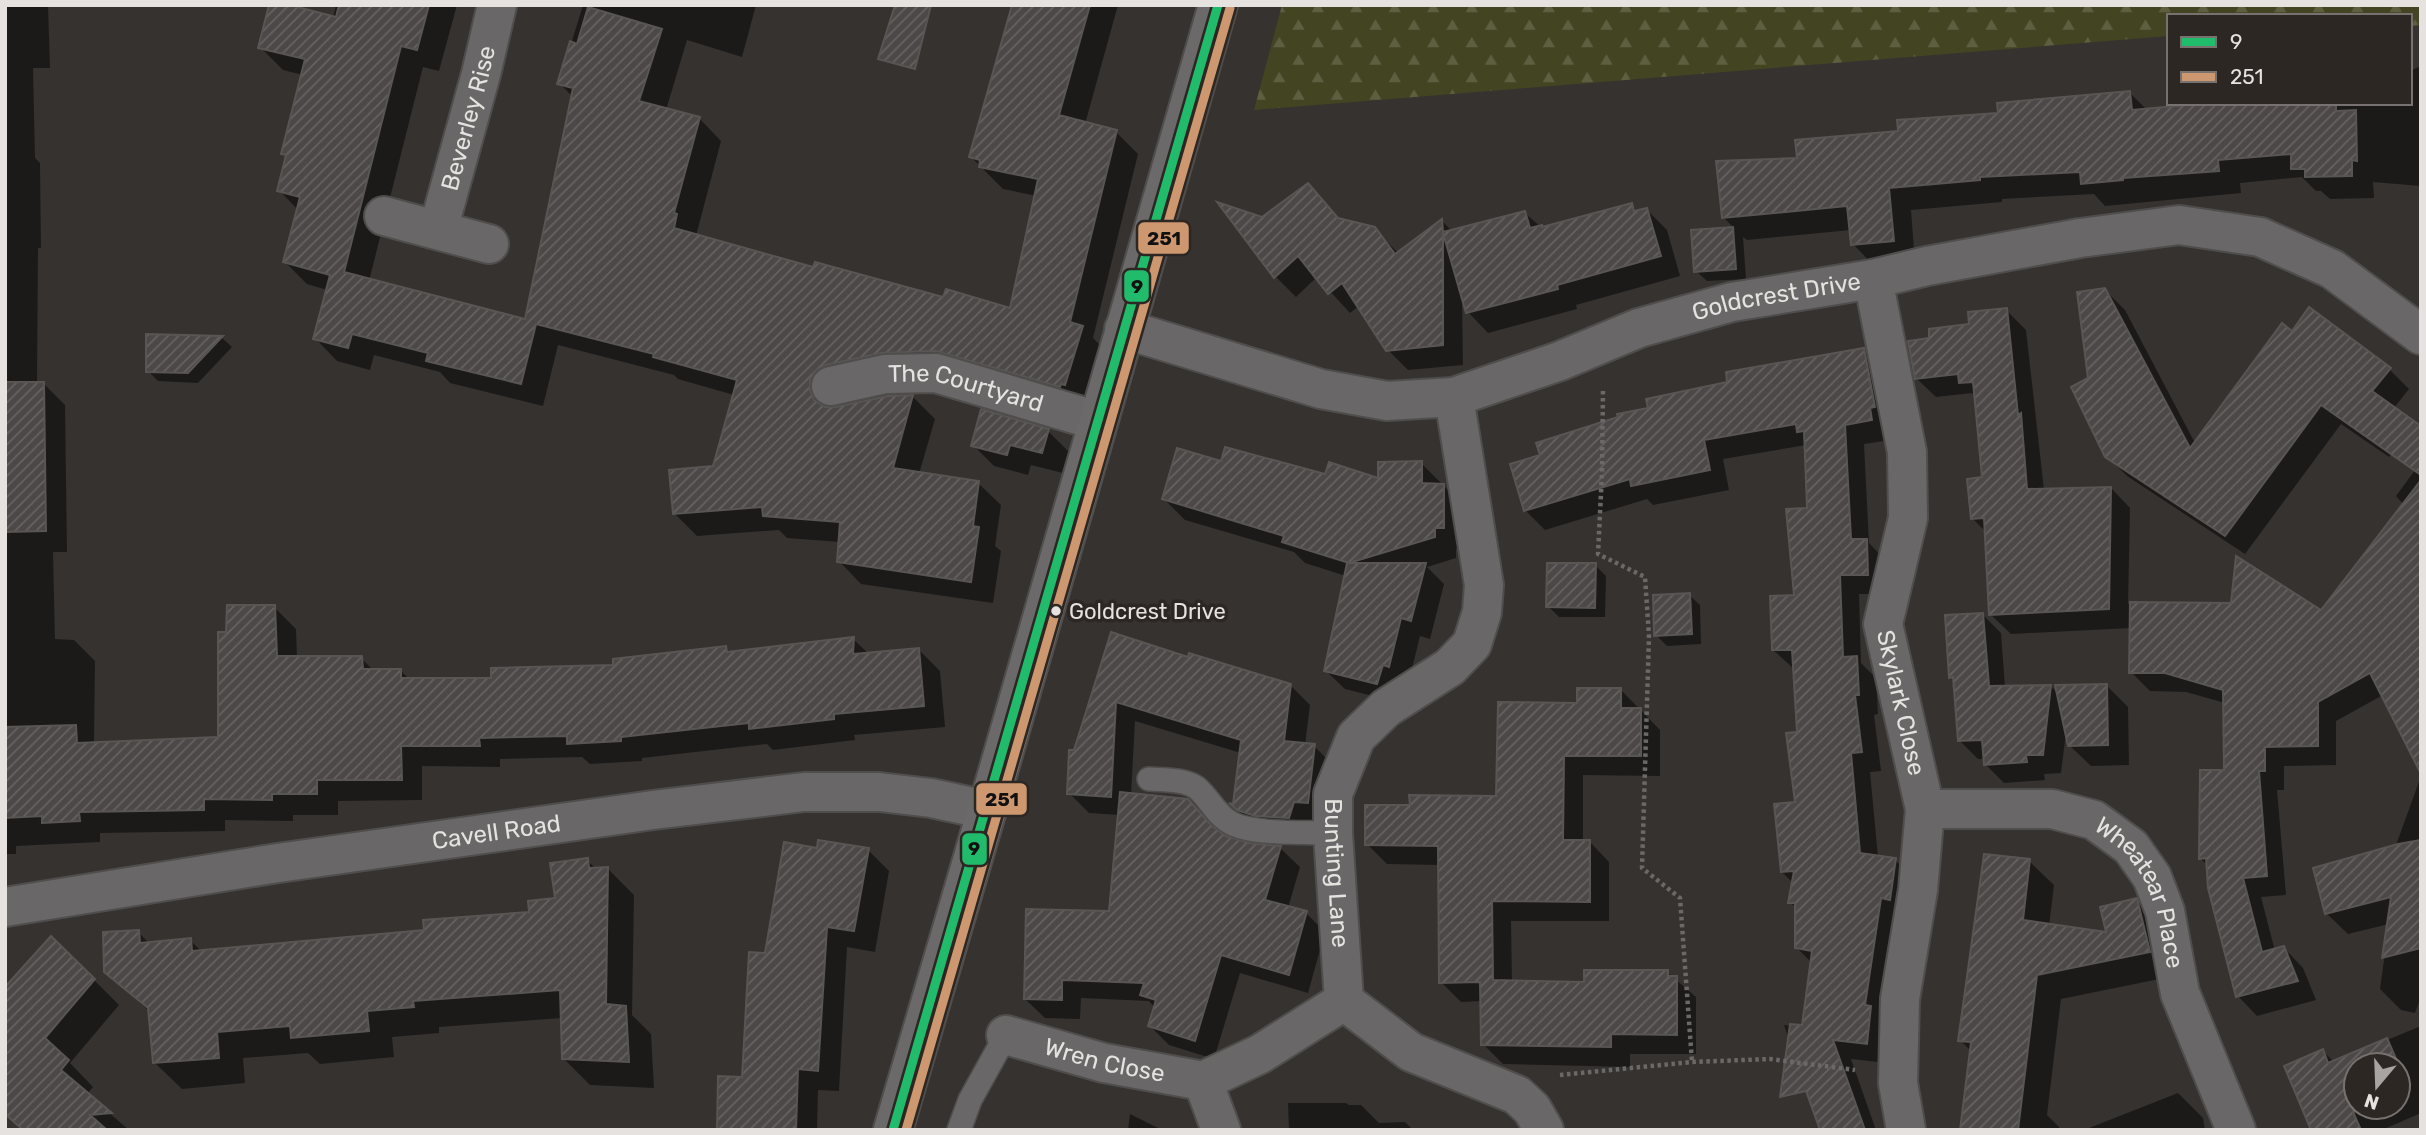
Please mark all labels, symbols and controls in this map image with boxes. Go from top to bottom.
legend [2167,14,2412,105]
text: 9 [2230,29,2242,54]
street label: Beverley Rise [436,43,501,194]
text: 251 [2230,64,2263,89]
line badge: 251 [1137,221,1190,255]
text: 251 [1147,227,1181,250]
street label: Goldcrest Drive [1689,267,1863,326]
line badge: 9 [1123,269,1150,303]
text: 9 [1131,275,1143,298]
street label: The Courtyard [888,359,1047,418]
place label: Goldcrest Drive [1069,598,1226,625]
marker: Goldcrest Drive [1049,604,1063,618]
street label: Skylark Close [1871,627,1931,778]
line badge: 251 [975,782,1028,816]
text: 251 [985,788,1019,811]
street label: Bunting Lane [1319,798,1354,948]
street label: Cavell Road [430,809,563,855]
street label: Wheatear Place [2089,811,2189,970]
line badge: 9 [961,832,988,866]
text: 9 [968,837,980,860]
street label: Wren Close [1041,1033,1167,1088]
north arrow [2342,1051,2412,1121]
text: N [2361,1089,2382,1115]

